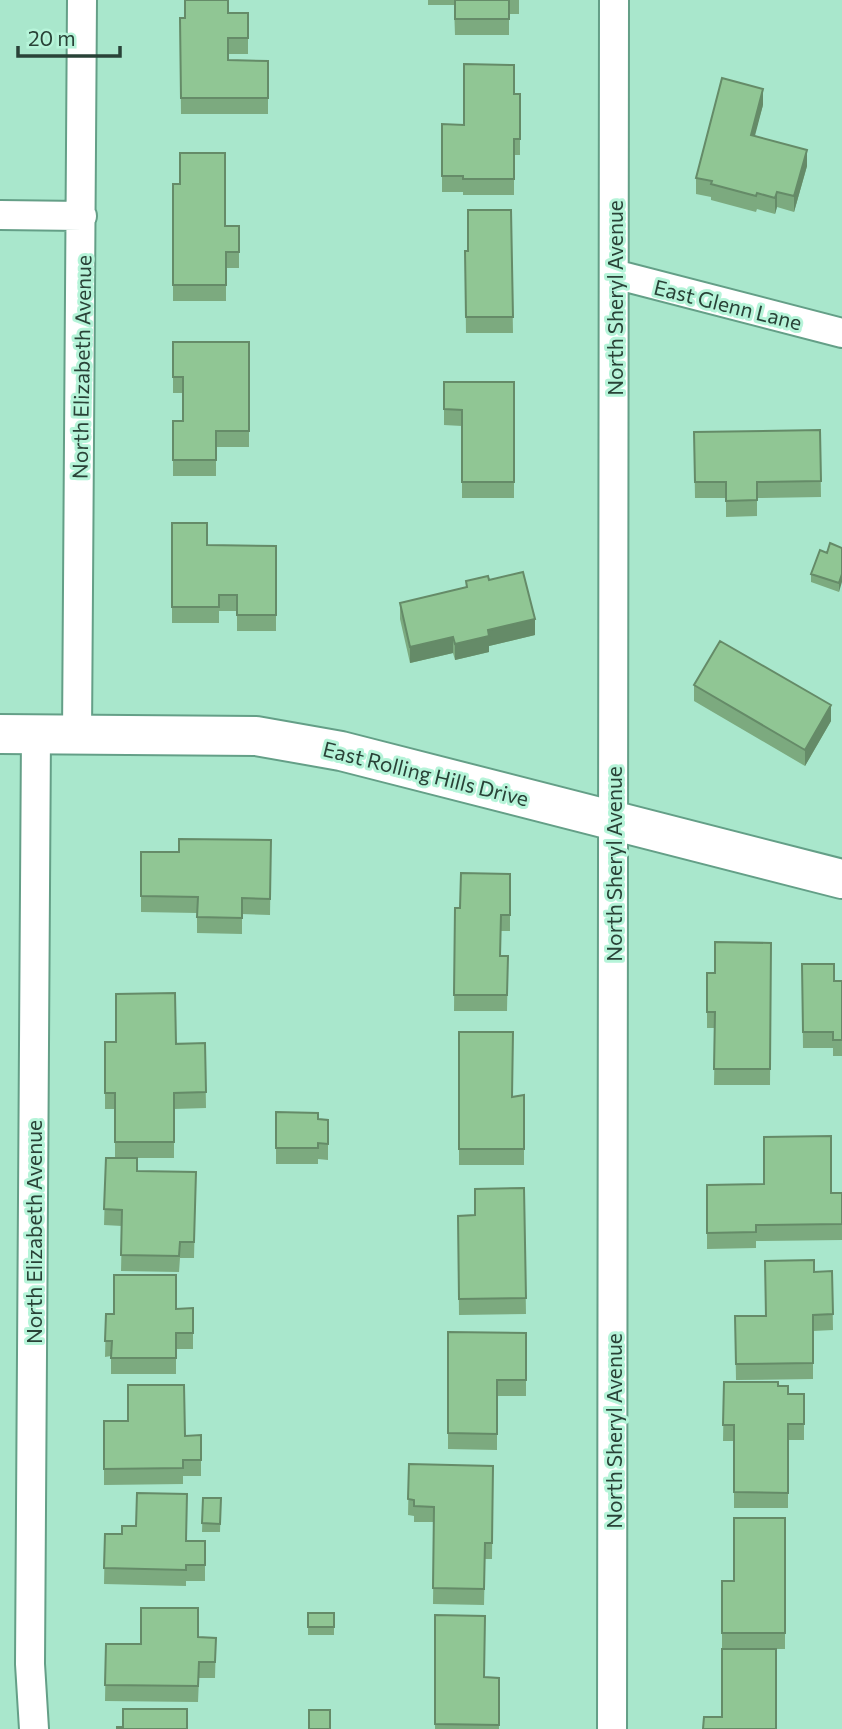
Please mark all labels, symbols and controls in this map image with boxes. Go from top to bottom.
scale bar [18,14,119,58]
text: 20 m [28,25,76,50]
street label: North Sheryl Avenue [602,200,627,396]
street label: North Elizabeth Avenue [67,255,95,479]
street label: East Glenn Lane [651,274,805,334]
street label: East Rolling Hills Drive [321,735,531,811]
street label: North Sheryl Avenue [601,766,626,962]
street label: North Elizabeth Avenue [21,1120,46,1344]
street label: North Sheryl Avenue [601,1333,626,1529]

